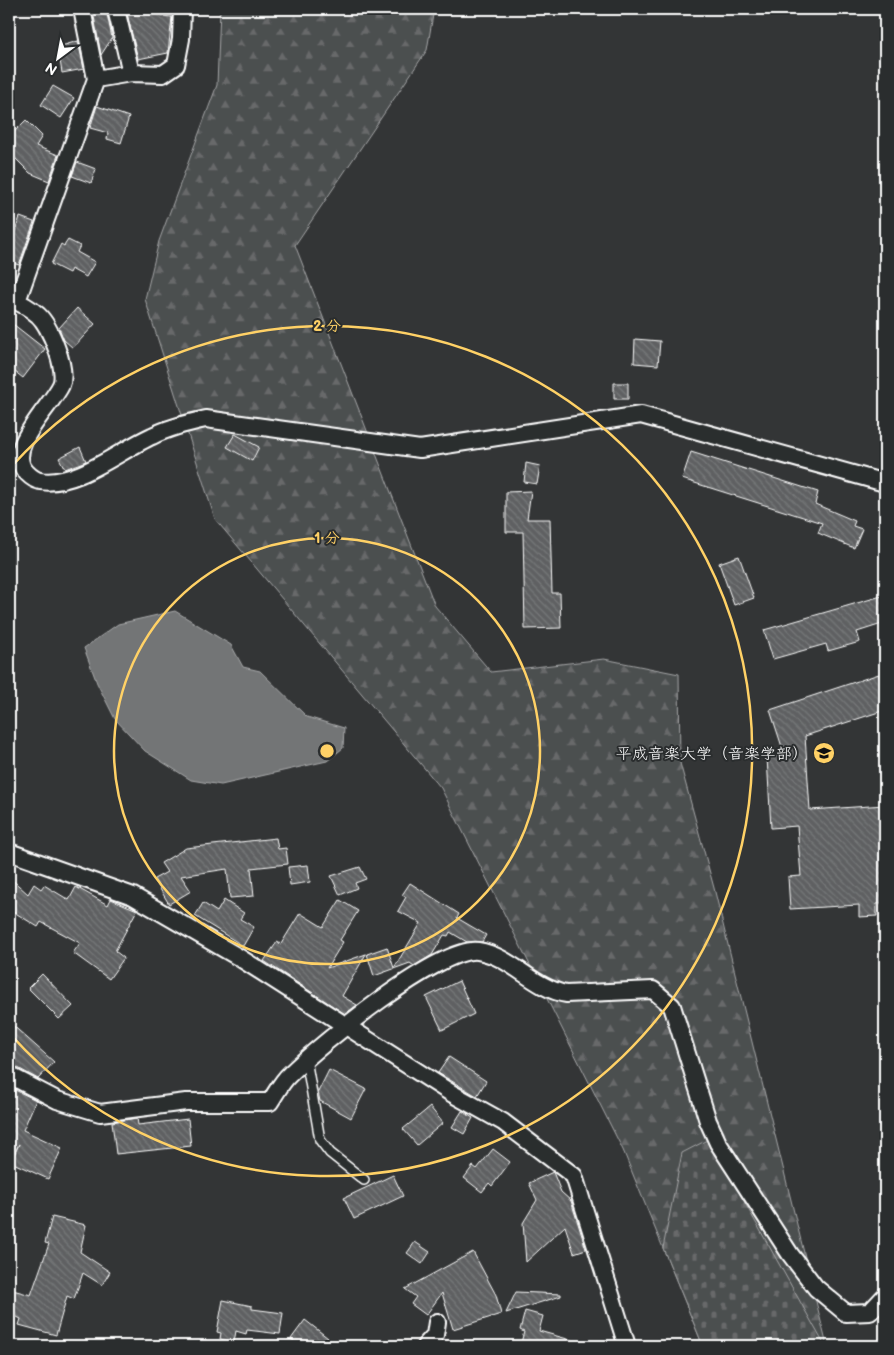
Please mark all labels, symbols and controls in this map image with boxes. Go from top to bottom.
north arrow [32,32,82,82]
text: N [42,59,60,79]
text: 2 分 [313,317,341,336]
text: 1 分 [314,529,340,548]
school or university icon: 平成音楽大学（音楽学部） [812,741,836,765]
centre of rings [318,742,336,760]
place label: 平成音楽大学（音楽学部） [616,745,808,764]

